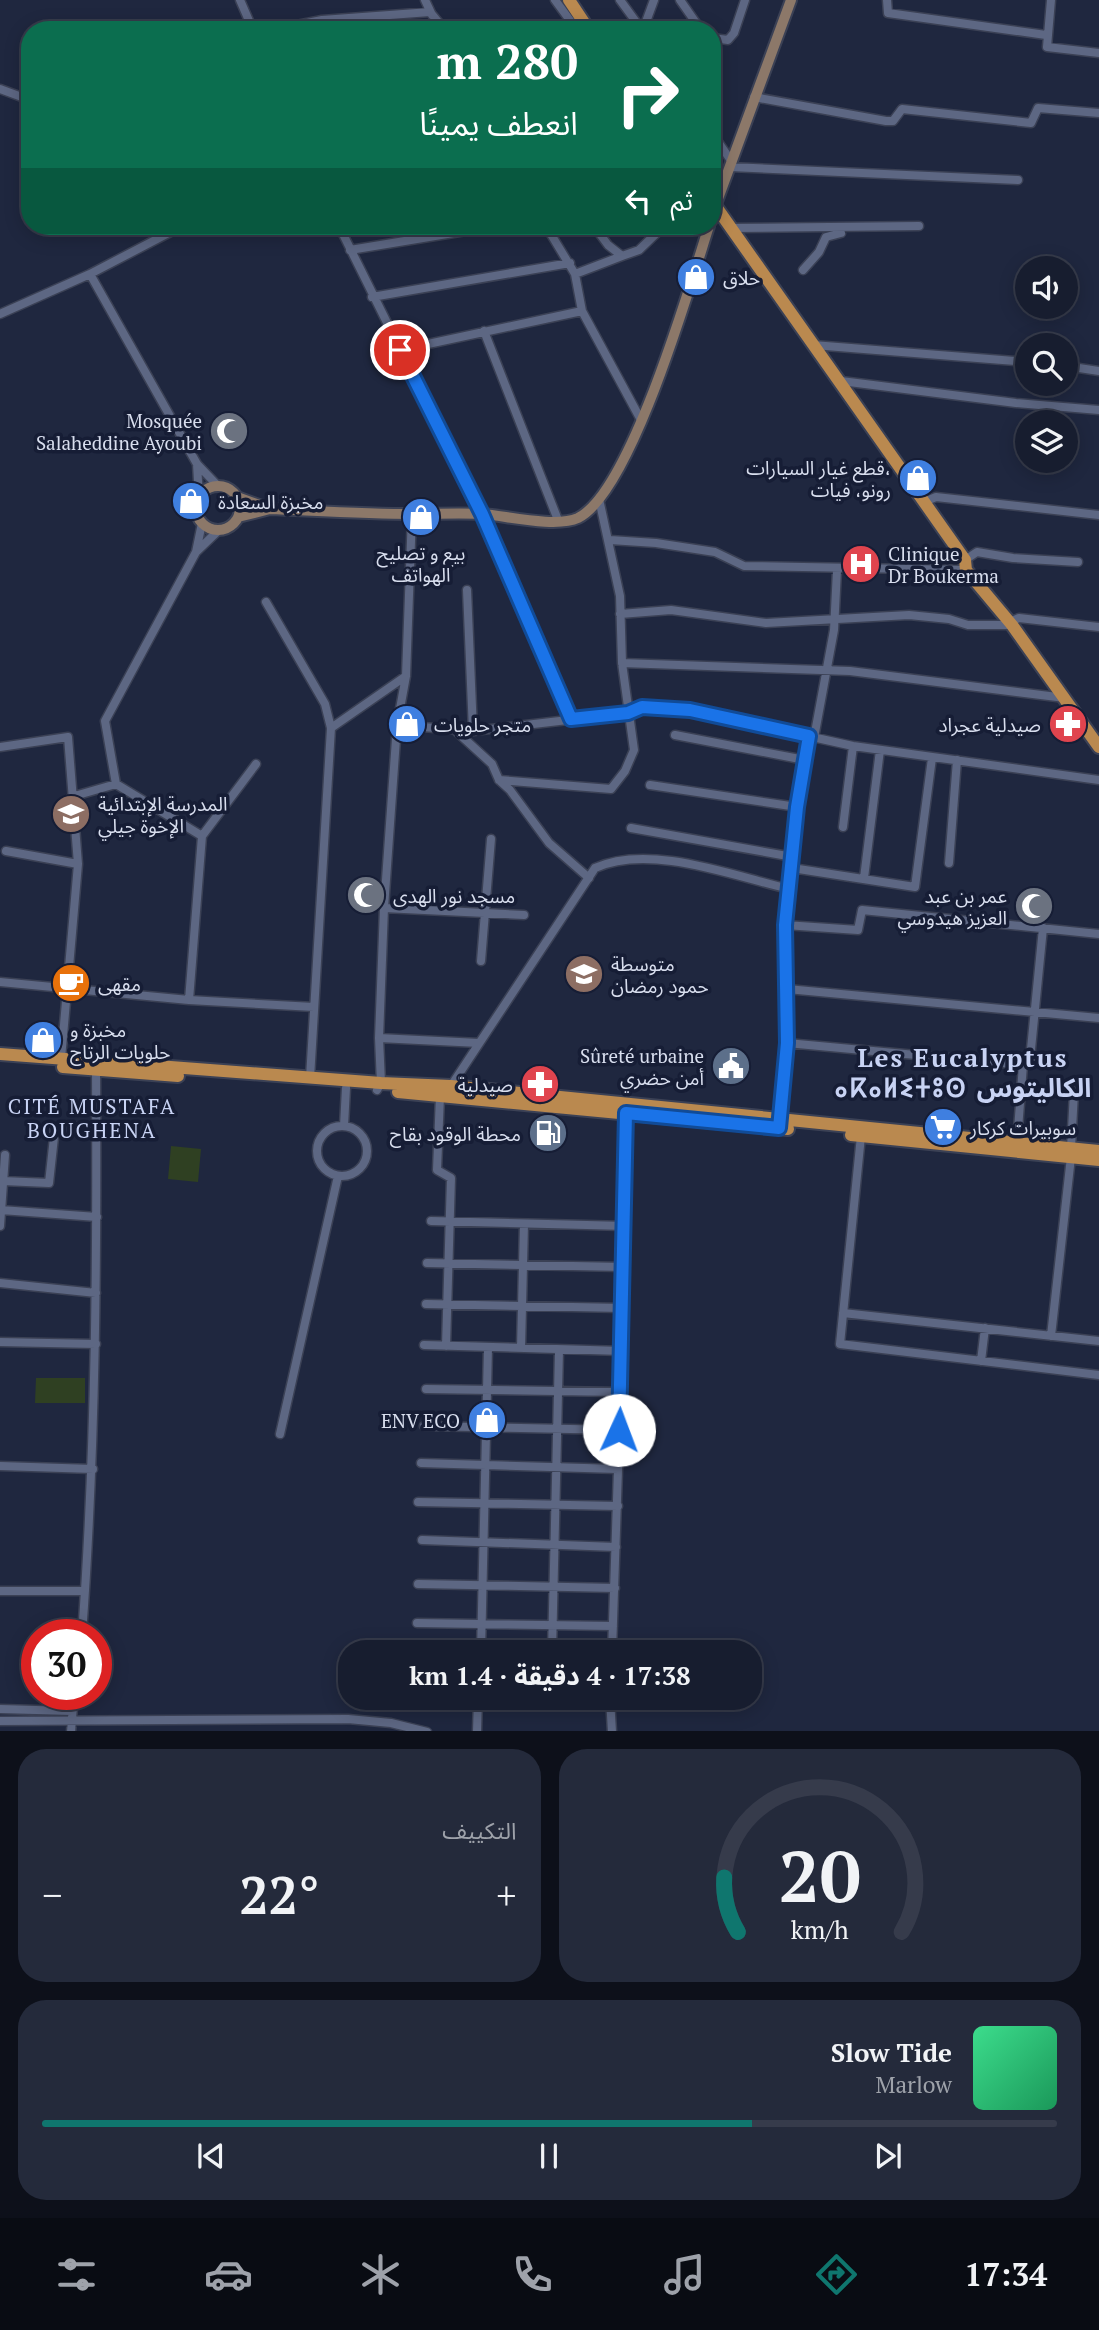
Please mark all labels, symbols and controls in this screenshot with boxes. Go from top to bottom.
text: 280 m [436,28,578,93]
icon: right [602,49,693,140]
text: انعطف يمينًا [419,102,578,144]
icon: left [619,182,657,220]
text: ثم [671,183,693,217]
shop icon: حلاق [675,256,717,298]
map controls [1015,256,1078,473]
button: sound [1015,256,1078,319]
place label: حلاق [723,265,760,290]
pin [370,320,430,380]
icon: arrive [381,331,419,369]
button: search [1015,333,1078,396]
place label: Mosquée Salaheddine Ayoubi [36,408,202,455]
mosque icon: Mosquée Salaheddine Ayoubi [208,410,250,452]
button: layers [1015,410,1078,473]
place label: قطع غيار السيارات، رونو، فيات [746,455,891,502]
shop icon: قطع غيار السيارات، رونو، فيات [897,457,939,499]
shop icon: مخبزة السعادة [170,480,212,522]
place label: مخبزة السعادة [218,489,323,514]
shop icon: بيع و تصليح الهواتف [400,496,442,538]
place label: بيع و تصليح الهواتف [377,540,465,587]
place label: Clinique Dr Boukerma [888,541,999,588]
hospital icon: Clinique Dr Boukerma [840,543,882,585]
shop icon: متجر حلويات [386,703,428,745]
pharmacy icon: صيدلية عجراد [1047,703,1089,745]
place label: متجر حلويات [434,712,531,737]
place label: صيدلية عجراد [938,712,1041,737]
place label: المدرسة الإبتدائية الإخوة جيلي [98,791,228,841]
school or university icon: المدرسة الإبتدائية الإخوة جيلي [50,793,92,835]
mosque icon: مسجد نور الهدى [345,874,387,916]
place label: مسجد نور الهدى [393,883,515,908]
place label: عمر بن عبد العزيز هيدوسي [897,883,1007,933]
mosque icon: عمر بن عبد العزيز هيدوسي [1013,885,1055,927]
place label: متوسطة حمود رمضان [611,951,709,998]
school or university icon: متوسطة حمود رمضان [563,953,605,995]
cafe icon: مقهى [50,962,92,1004]
place label: مقهى [98,971,141,996]
place label: مخبزة و حلويات الرتاج [70,1017,170,1066]
shop icon: مخبزة و حلويات الرتاج [22,1019,64,1061]
district label: Les Eucalyptus ⴰⴽⴰⵍⵉⵜⵓⵙ الكاليتوس [835,1040,1091,1104]
place label: Sûreté urbaine أمن حضري [580,1043,704,1093]
public building icon: Sûreté urbaine أمن حضري [710,1045,752,1087]
pharmacy icon: صيدلية [519,1063,561,1105]
place label: صيدلية [457,1072,513,1097]
district label: CITÉ MUSTAFA BOUGHENA [8,1092,176,1144]
supermarket icon: سوبيرات كركار [922,1106,964,1148]
fuel station icon: محطة الوقود بقاح [527,1112,569,1154]
place label: سوبيرات كركار [969,1115,1076,1140]
place label: محطة الوقود بقاح [390,1121,521,1148]
position arrow [582,1393,656,1467]
shop icon: ENV ECO [466,1399,508,1441]
place label: ENV ECO [381,1408,460,1433]
speed limit sign: 30 [21,1619,112,1710]
text: 17:38 · 4 دقيقة · 1.4 km [409,1658,691,1692]
text: التكييف [442,1815,517,1846]
text: 20 [779,1826,861,1923]
text: 22° [239,1860,319,1929]
text: − [42,1870,62,1920]
text: + [496,1870,517,1920]
text: km/h [791,1912,849,1945]
text: Slow Tide [831,2035,952,2069]
text: Marlow [876,2069,952,2100]
icon: previous [192,2137,230,2175]
icon: pause [530,2137,568,2175]
icon: next [869,2137,907,2175]
icon: filters [52,2250,101,2299]
icon: car [204,2250,253,2299]
icon: climate [356,2250,405,2299]
icon: phone [508,2250,557,2299]
icon: music [660,2250,709,2299]
icon: directions [812,2250,861,2299]
text: 17:34 [964,2253,1047,2295]

